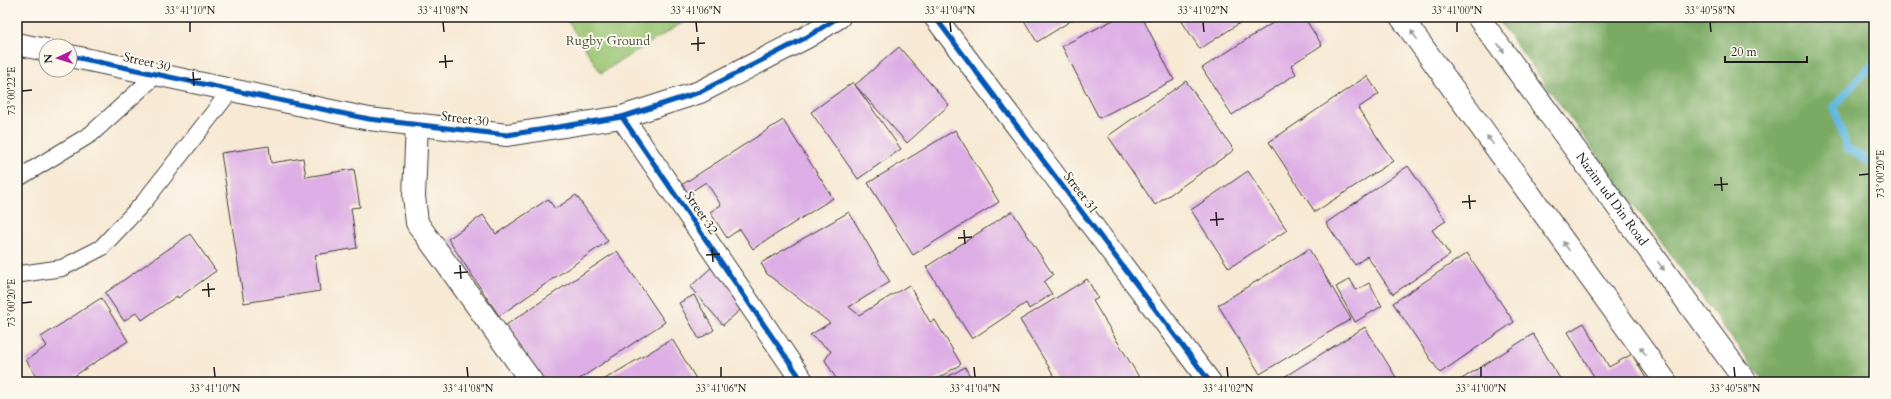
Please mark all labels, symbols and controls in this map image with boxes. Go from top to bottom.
text: 33°41'10"N [165,4,216,18]
text: 33°41'08"N [418,4,469,18]
text: 33°41'06"N [671,4,722,18]
text: 33°41'04"N [925,4,976,18]
text: 33°41'02"N [1178,4,1229,18]
text: 33°41'00"N [1432,4,1483,18]
text: 33°40'58"N [1685,4,1736,18]
one-way arrow [1410,29,1418,40]
park label: Rugby Ground [566,32,650,50]
north arrow [38,38,78,78]
scale bar [1725,38,1807,64]
one-way arrow [1497,43,1505,54]
text: 20 m [1731,44,1758,60]
street label: Street 30 [122,48,173,76]
text: N [41,53,56,64]
text: 73°00'22"E [5,67,19,115]
street label: Street 30 [440,107,490,131]
one-way arrow [1486,135,1494,146]
street label: Nazim ud Din Road [1571,149,1652,250]
text: 73°00'20"E [1874,150,1888,198]
street label: Street 31 [1059,168,1103,218]
street label: Street 32 [680,188,722,238]
one-way arrow [1562,240,1570,251]
one-way arrow [1656,261,1664,271]
text: 73°00'20"E [5,279,19,327]
one-way arrow [1639,345,1647,356]
text: 33°41'10"N [190,382,241,396]
text: 33°41'08"N [443,382,494,396]
text: 33°41'06"N [696,382,747,396]
text: 33°41'04"N [950,382,1001,396]
text: 33°41'02"N [1203,382,1254,396]
text: 33°41'00"N [1456,382,1507,396]
text: 33°40'58"N [1710,382,1761,396]

